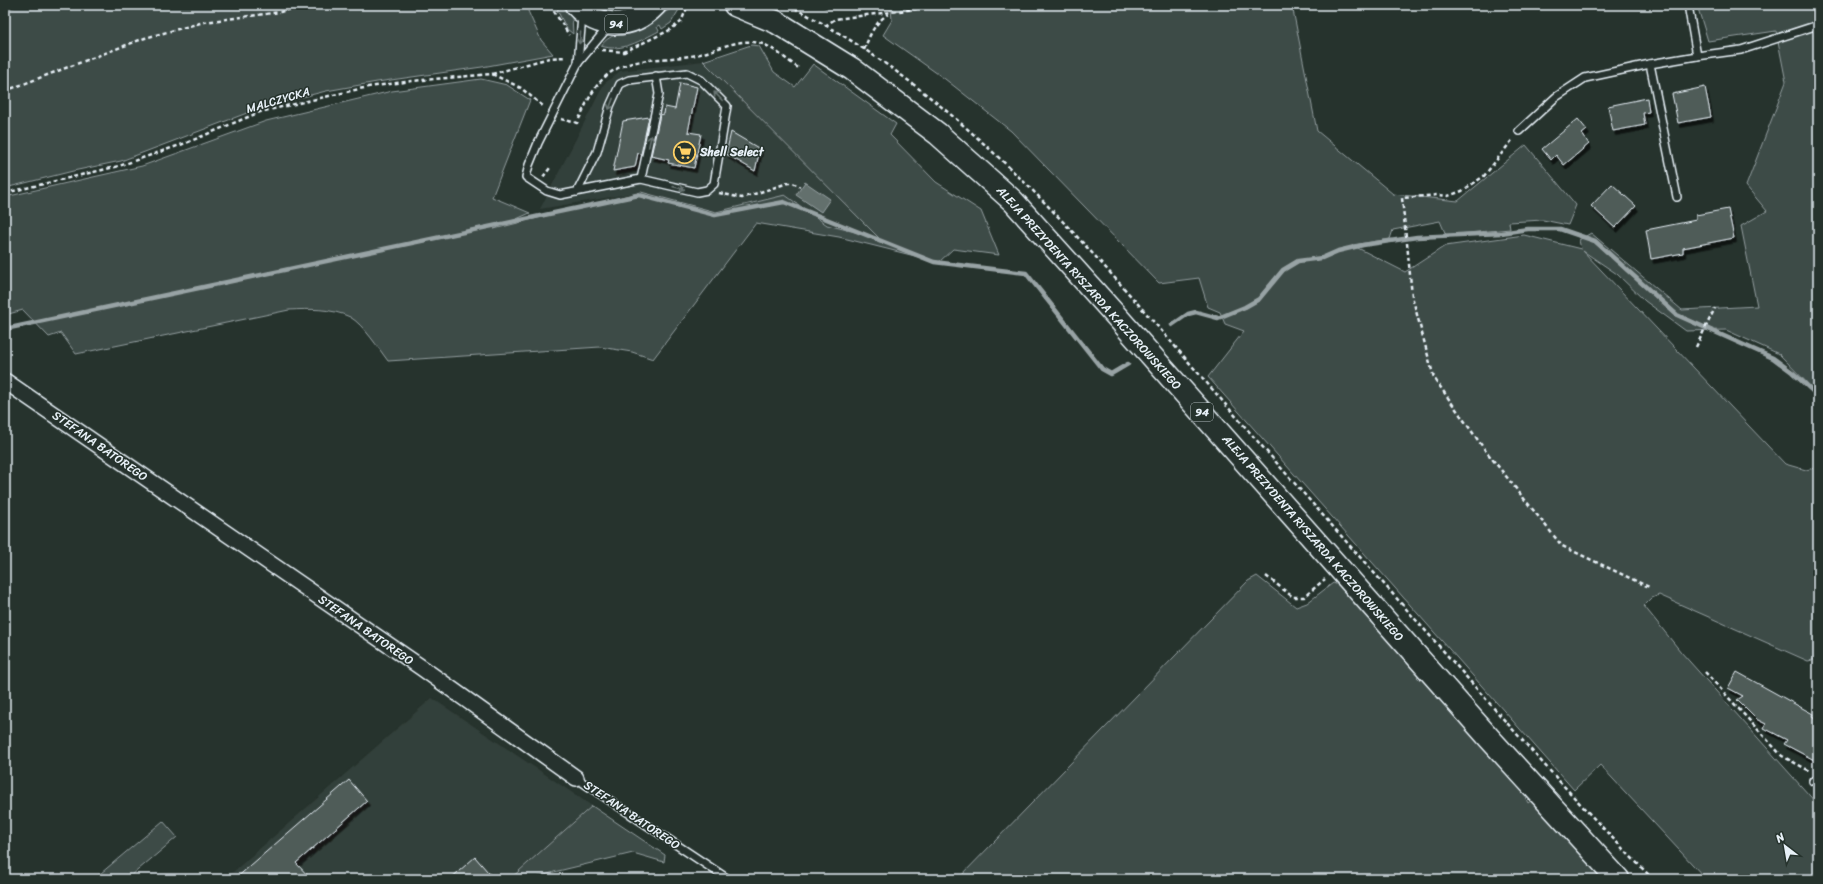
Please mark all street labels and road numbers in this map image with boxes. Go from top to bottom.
road number: 94 [605,15,627,33]
street label: MALCZYCKA [243,80,313,120]
street label: ALEJA PREZYDENTA RYSZARDA KACZOROWSKIEGO [990,180,1187,395]
road number: 94 [1191,403,1213,421]
street label: STEFANA BATOREGO [48,405,153,487]
street label: ALEJA PREZYDENTA RYSZARDA KACZOROWSKIEGO [1216,429,1410,647]
street label: STEFANA BATOREGO [314,589,419,671]
street label: STEFANA BATOREGO [579,774,685,856]

